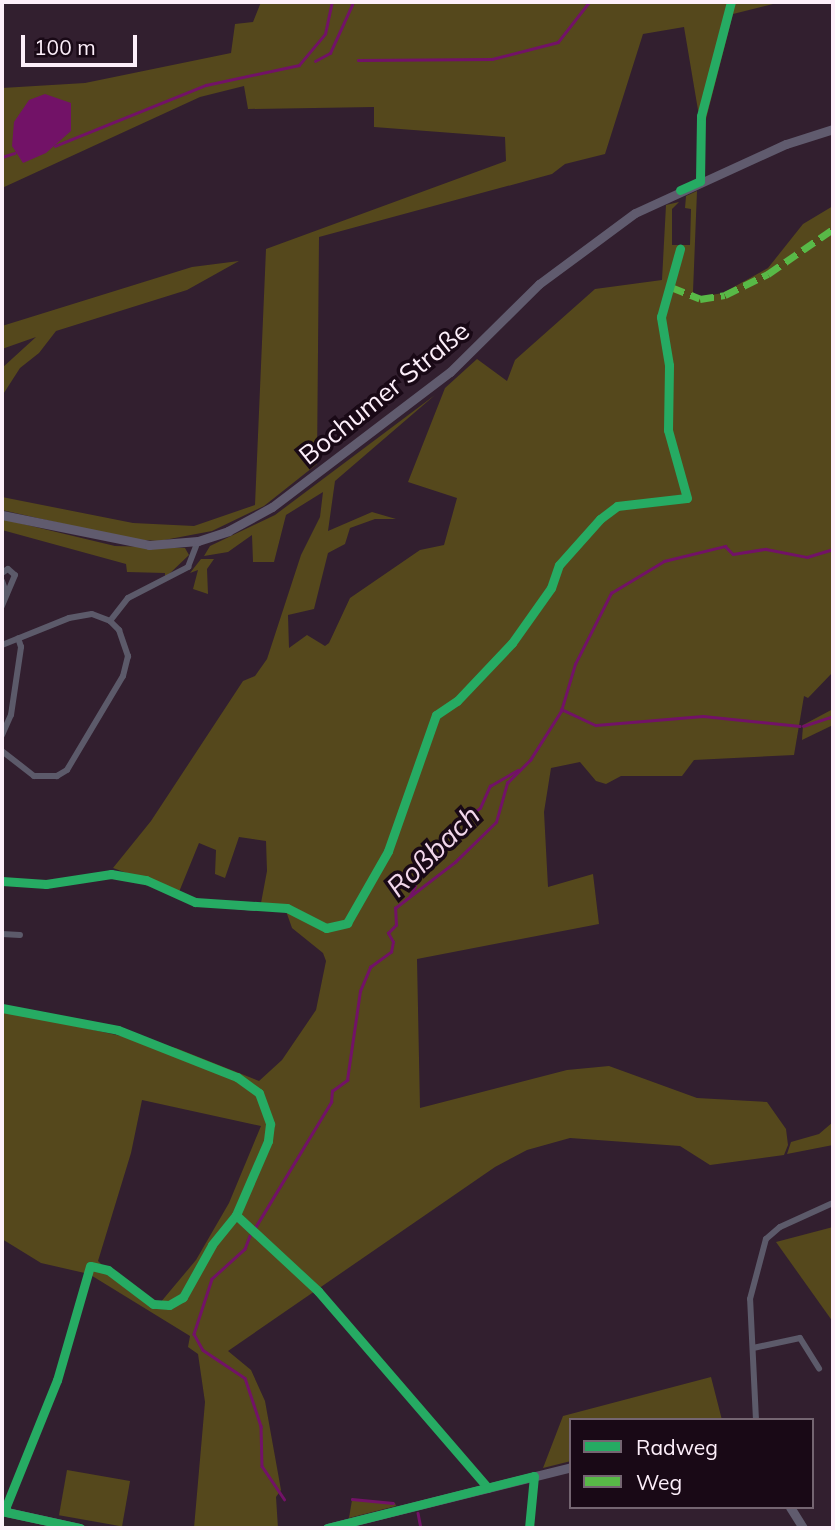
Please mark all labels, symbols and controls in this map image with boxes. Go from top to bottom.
scale bar [24,21,140,65]
text: 100 m [34,34,96,60]
street label: Bochumer Straße [293,315,475,471]
water label: Roßbach [379,798,487,904]
legend [569,1418,814,1509]
text: Radweg [636,1434,718,1460]
text: Weg [636,1469,682,1495]

